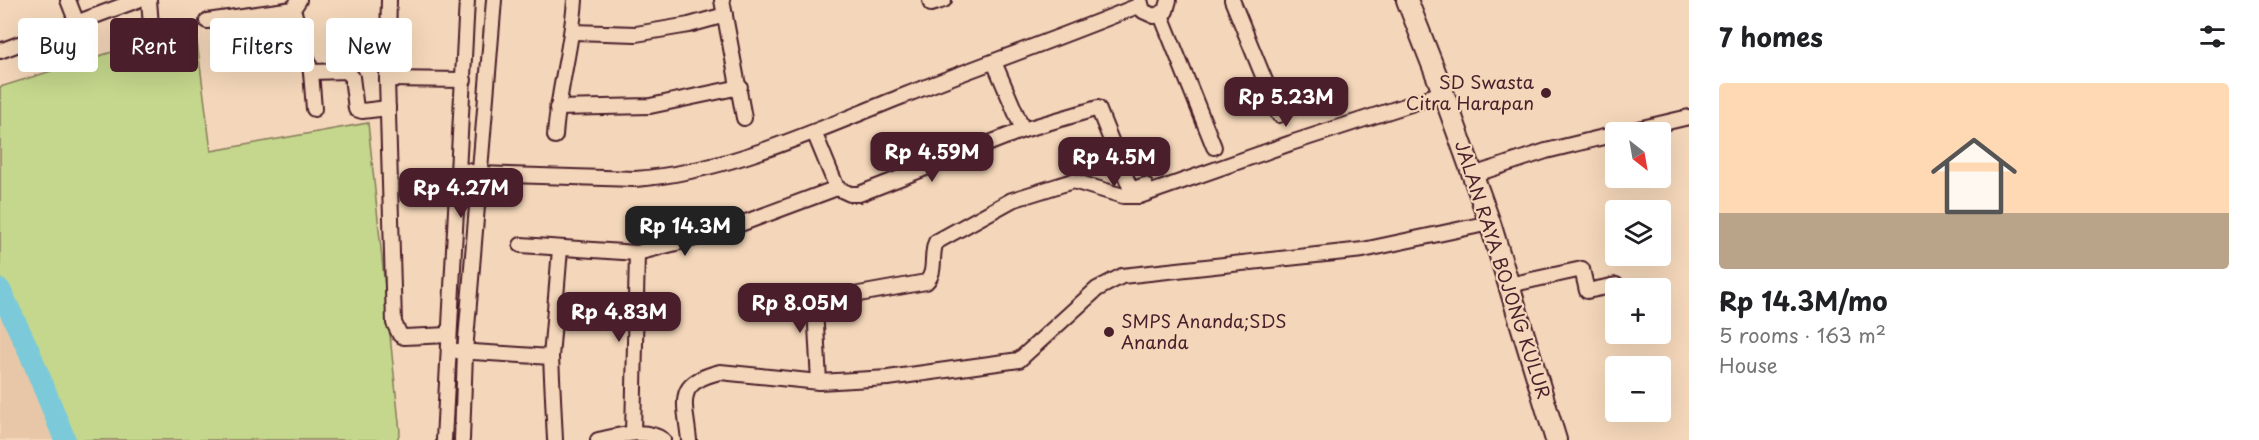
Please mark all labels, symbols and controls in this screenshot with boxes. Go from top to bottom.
text: 7 homes [1719,17,1823,56]
chip: Buy [18,18,98,72]
chip: Rent [110,18,198,72]
chip: Filters [210,18,314,72]
chip: New [326,18,412,72]
icon: filters [2196,20,2229,53]
place label: SD Swasta Citra Harapan [1406,68,1535,116]
pin: Rp 5.23M [1224,77,1348,128]
text: Rp 5.23M [1238,81,1334,111]
marker: SD Swasta Citra Harapan [1539,86,1553,100]
north arrow [1605,122,1671,188]
map controls [1605,122,1671,422]
icon: home [1920,122,2028,230]
pin: Rp 4.59M [870,132,994,183]
text: Rp 4.59M [884,136,980,166]
pin: Rp 4.5M [1059,137,1169,188]
street label: JALAN RAYA BOJONG KULUR [1449,137,1558,402]
text: Rp 4.5M [1072,141,1156,171]
pin: Rp 4.27M [399,168,523,219]
text: Rp 4.27M [413,172,509,202]
button: layers [1605,200,1671,266]
pin: Rp 14.3M [623,206,747,257]
text: Rp 14.3M [639,210,731,240]
button: + [1605,278,1671,344]
text: Rp 14.3M/mo [1719,281,1887,320]
pin: Rp 8.05M [738,283,862,334]
text: Rp 8.05M [752,287,848,317]
pin: Rp 4.83M [557,292,681,343]
text: Rp 4.83M [571,296,667,326]
place label: SMPS Ananda;SDS Ananda [1121,307,1287,355]
text: 5 rooms · 163 m² [1719,320,1886,350]
marker: SMPS Ananda;SDS Ananda [1102,325,1116,339]
text: House [1719,350,1778,380]
button: − [1605,356,1671,422]

